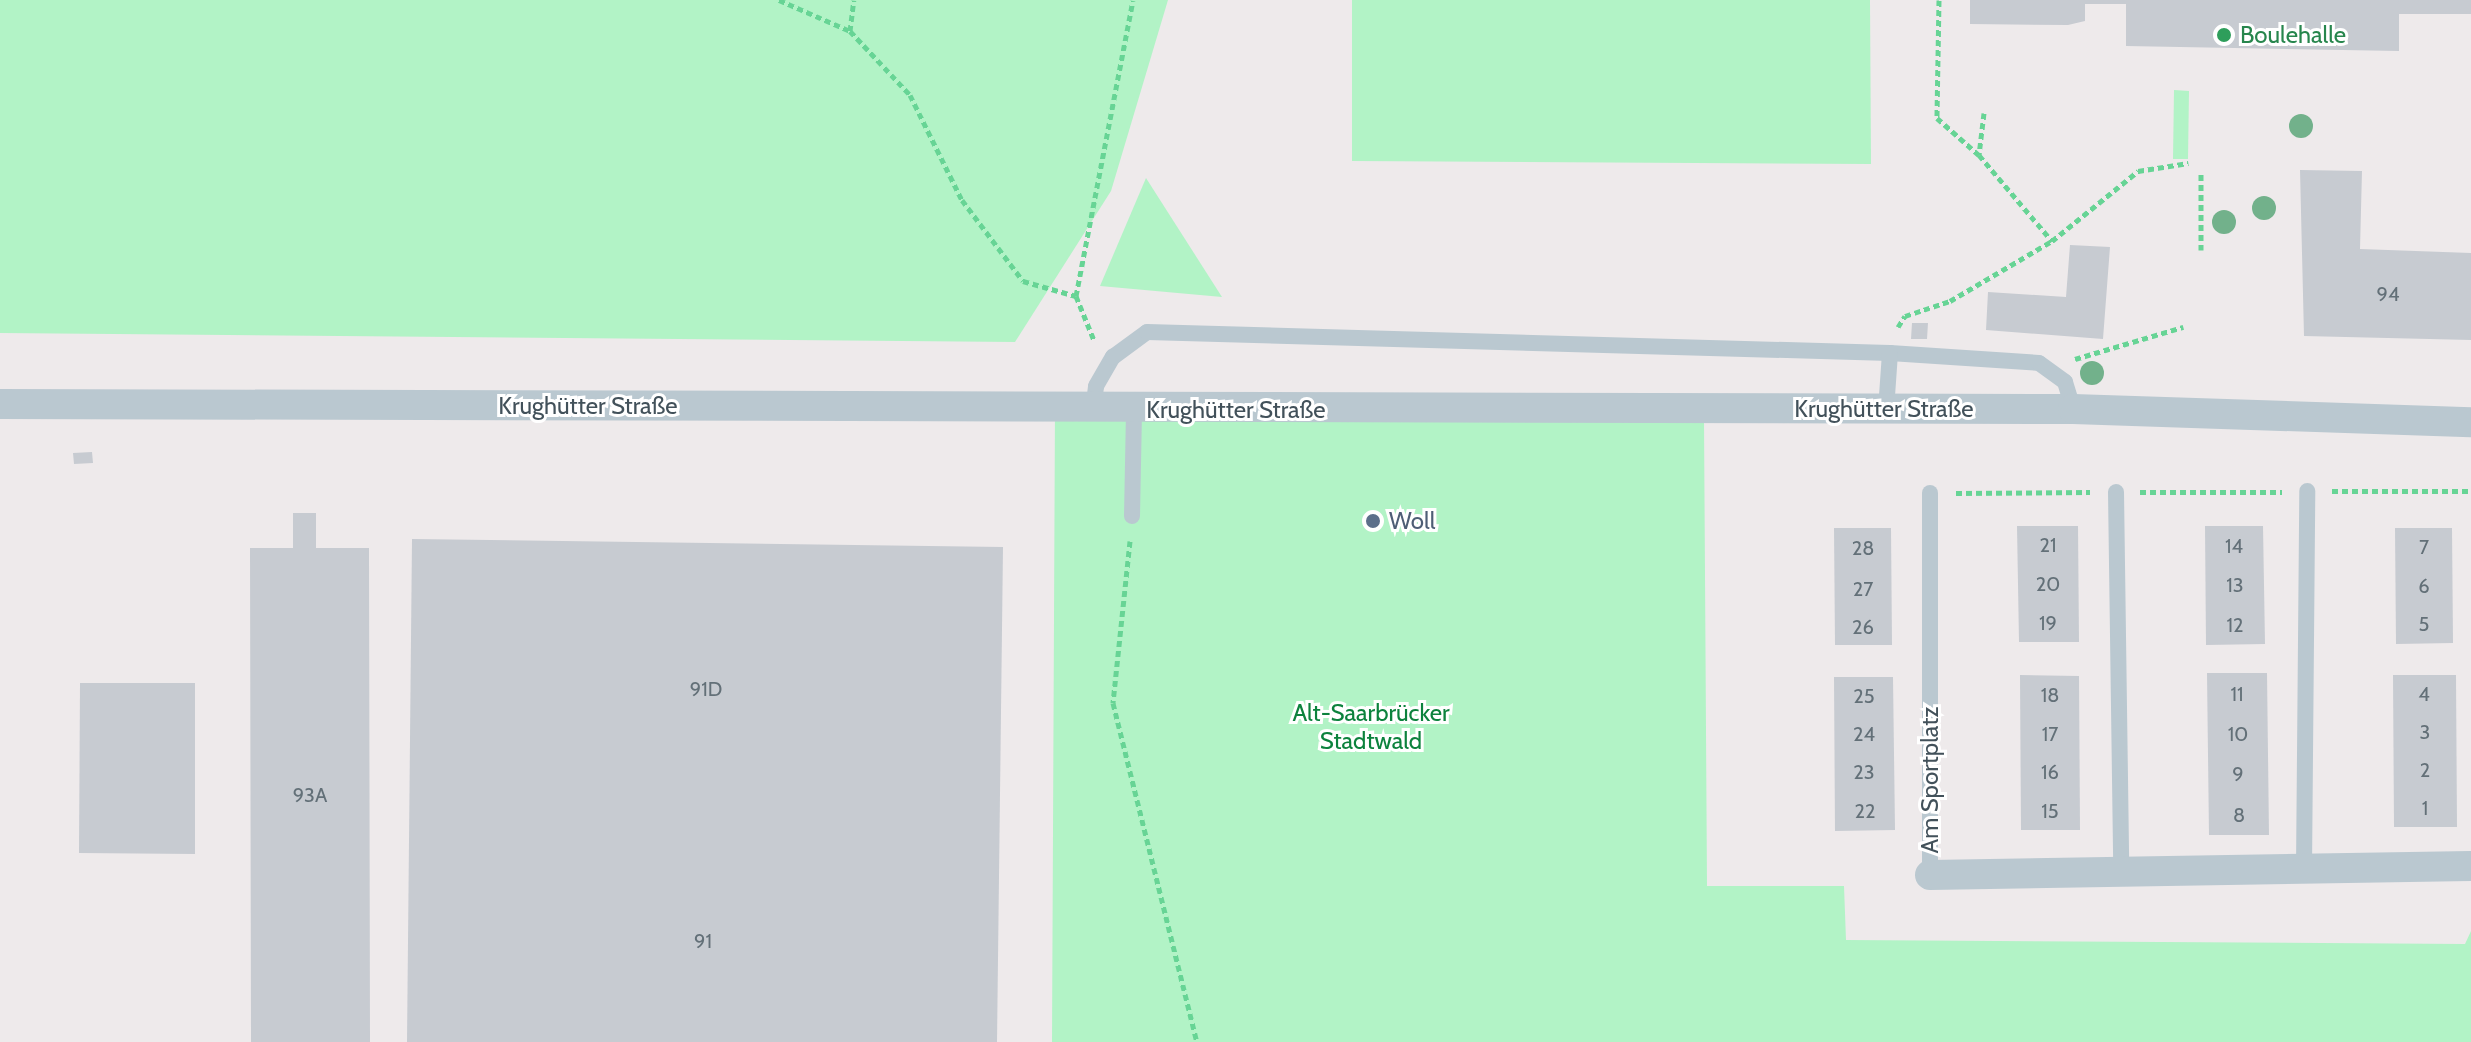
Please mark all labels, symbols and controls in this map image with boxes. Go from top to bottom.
place label: Boulehalle [2240,21,2346,49]
marker: Boulehalle [2215,26,2233,44]
house number: 94 [2377,282,2399,306]
street label: Krughütter Straße [498,392,678,420]
street label: Krughütter Straße [1794,395,1974,423]
street label: Krughütter Straße [1146,396,1326,424]
place label: Woll [1389,507,1435,535]
marker: Woll [1364,512,1382,530]
house number: 21 [2040,533,2056,557]
house number: 14 [2225,534,2243,558]
house number: 7 [2419,535,2429,559]
house number: 28 [1852,536,1874,560]
house number: 20 [2036,572,2060,596]
house number: 13 [2226,573,2244,597]
house number: 6 [2418,574,2430,598]
house number: 27 [1853,577,1873,601]
house number: 19 [2039,611,2057,635]
house number: 5 [2419,612,2429,636]
house number: 12 [2227,613,2243,637]
house number: 26 [1852,615,1874,639]
house number: 91D [690,677,722,701]
house number: 11 [2230,682,2244,706]
house number: 4 [2418,682,2430,706]
house number: 18 [2041,683,2059,707]
house number: 25 [1853,684,1875,708]
park label: Alt-Saarbrücker Stadtwald [1292,699,1450,755]
street label: Am Sportplatz [1916,706,1944,854]
house number: 3 [2420,720,2430,744]
house number: 24 [1853,722,1875,746]
house number: 17 [2042,722,2058,746]
house number: 10 [2228,722,2248,746]
house number: 2 [2420,758,2430,782]
house number: 23 [1853,760,1875,784]
house number: 16 [2041,760,2059,784]
house number: 9 [2232,762,2244,786]
house number: 93A [293,783,327,807]
house number: 1 [2422,796,2428,820]
house number: 22 [1855,799,1875,823]
house number: 15 [2041,799,2059,823]
house number: 8 [2233,803,2245,827]
house number: 91 [694,929,712,953]

